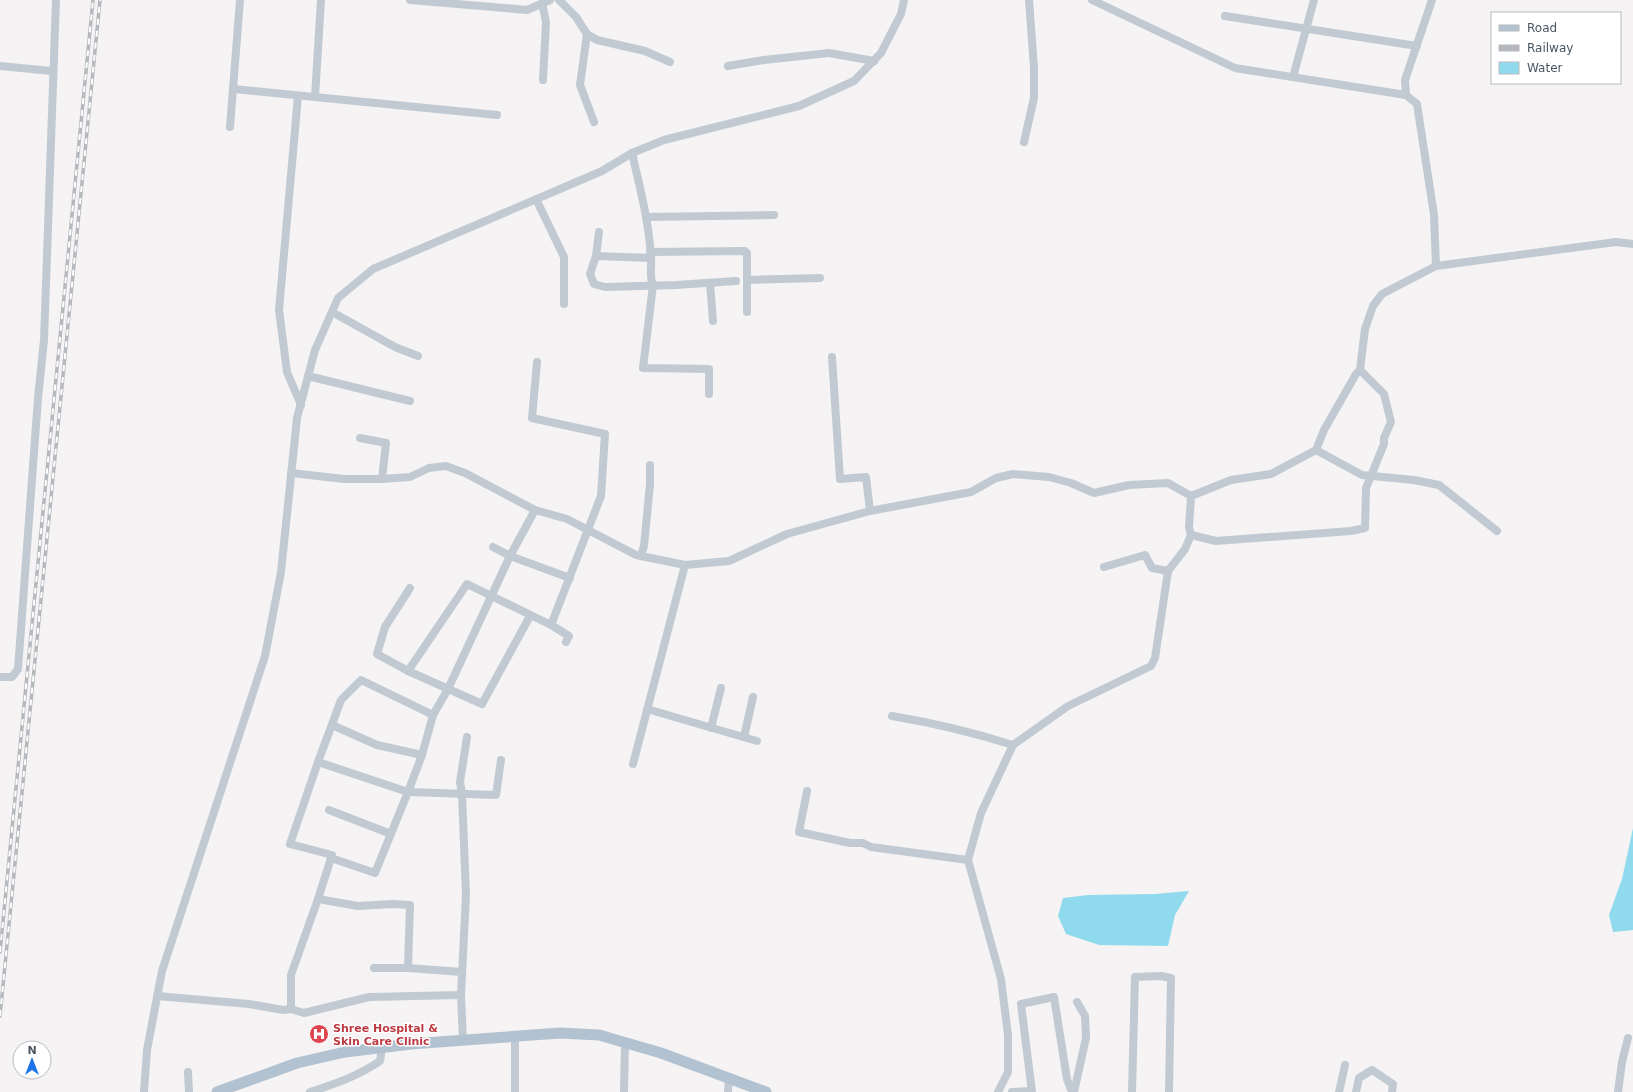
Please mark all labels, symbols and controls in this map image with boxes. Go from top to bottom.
legend [1491,12,1621,84]
text: Road [1527,21,1557,35]
text: Railway [1527,41,1573,55]
text: Water [1527,61,1563,75]
place label: Shree Hospital & Skin Care Clinic [333,1022,438,1048]
hospital icon: Shree Hospital & Skin Care Clinic [308,1023,330,1045]
north arrow [12,1040,52,1080]
text: N [27,1044,37,1057]

